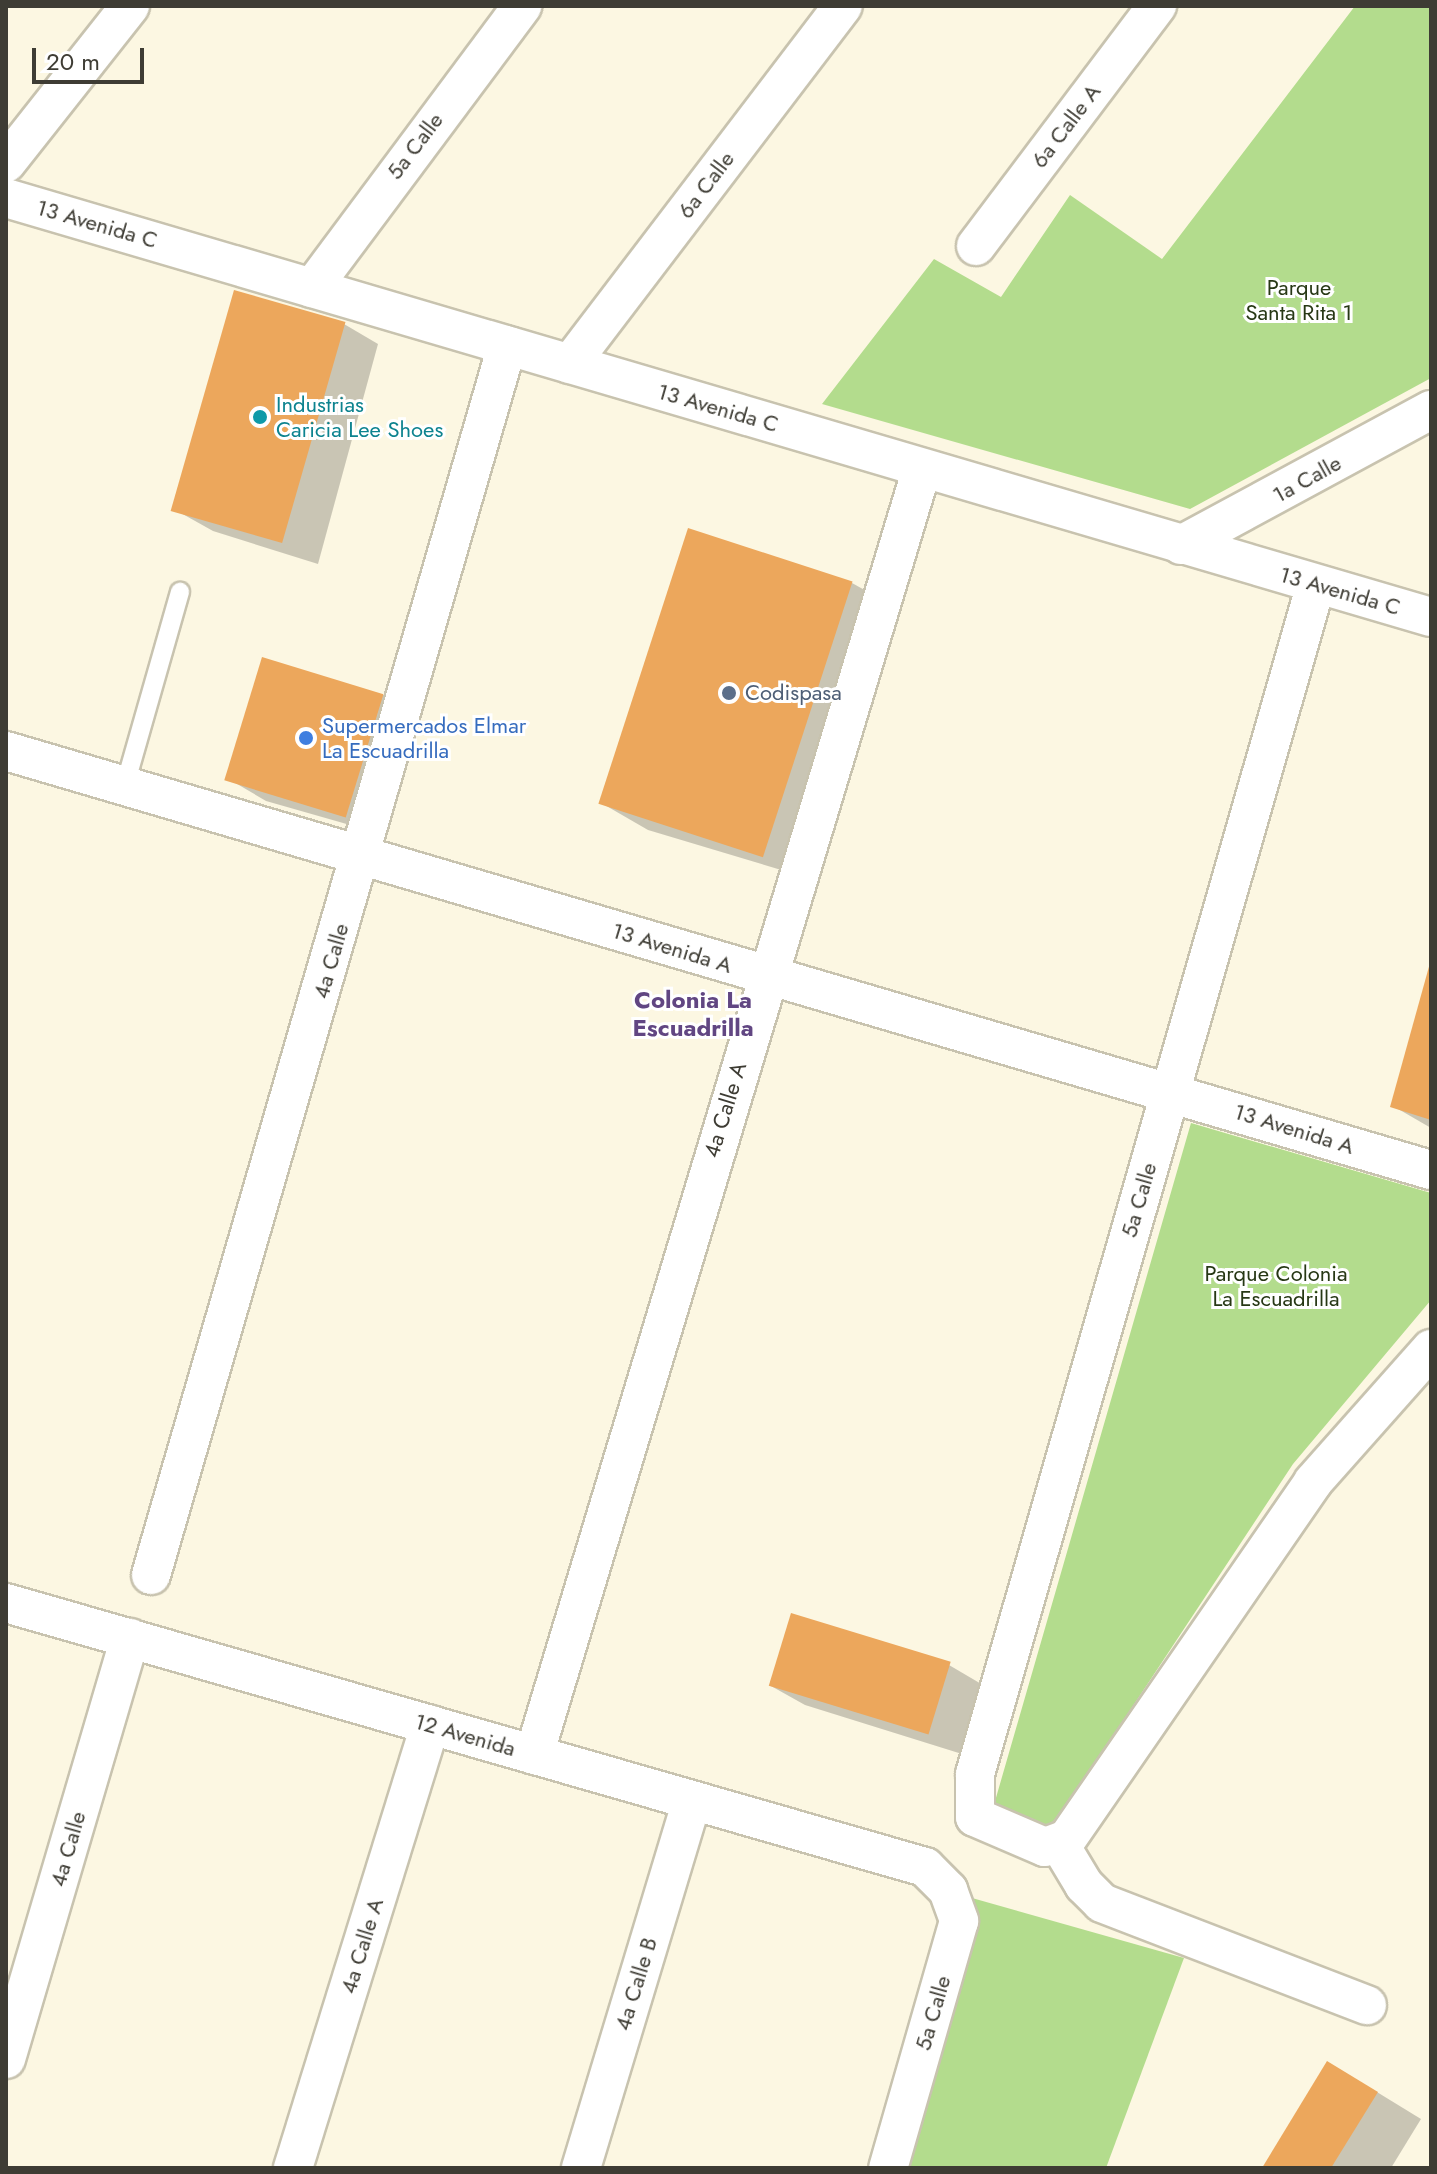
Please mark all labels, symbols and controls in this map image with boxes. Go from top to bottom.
scale bar [36,32,148,82]
text: 20 m [46,44,100,79]
street label: 6a Calle A [1026,79,1106,173]
street label: 5a Calle [381,107,449,185]
street label: 6a Calle [672,146,740,224]
street label: 13 Avenida C [33,194,161,254]
park label: Parque Santa Rita 1 [1245,274,1353,326]
street label: 13 Avenida C [654,378,782,438]
place label: Industrias Caricia Lee Shoes [276,391,443,442]
marker: Industrias Caricia Lee Shoes [251,408,269,426]
street label: 1a Calle [1268,449,1346,509]
street label: 13 Avenida C [1276,561,1404,621]
place label: Codispasa [745,680,842,706]
marker: Codispasa [720,684,738,702]
place label: Supermercados Elmar La Escuadrilla [322,712,526,764]
marker: Supermercados Elmar La Escuadrilla [297,729,315,747]
street label: 13 Avenida A [609,917,735,979]
street label: 4a Calle [308,920,354,1002]
district label: Colonia La Escuadrilla [632,986,754,1042]
street label: 4a Calle A [698,1059,752,1161]
street label: 13 Avenida A [1231,1098,1357,1160]
street label: 5a Calle [1116,1160,1162,1240]
park label: Parque Colonia La Escuadrilla [1204,1260,1348,1312]
street label: 12 Avenida [412,1708,518,1762]
street label: 4a Calle [45,1808,91,1890]
street label: 4a Calle A [335,1895,389,1997]
street label: 4a Calle B [609,1934,663,2034]
street label: 5a Calle [910,1973,956,2053]

